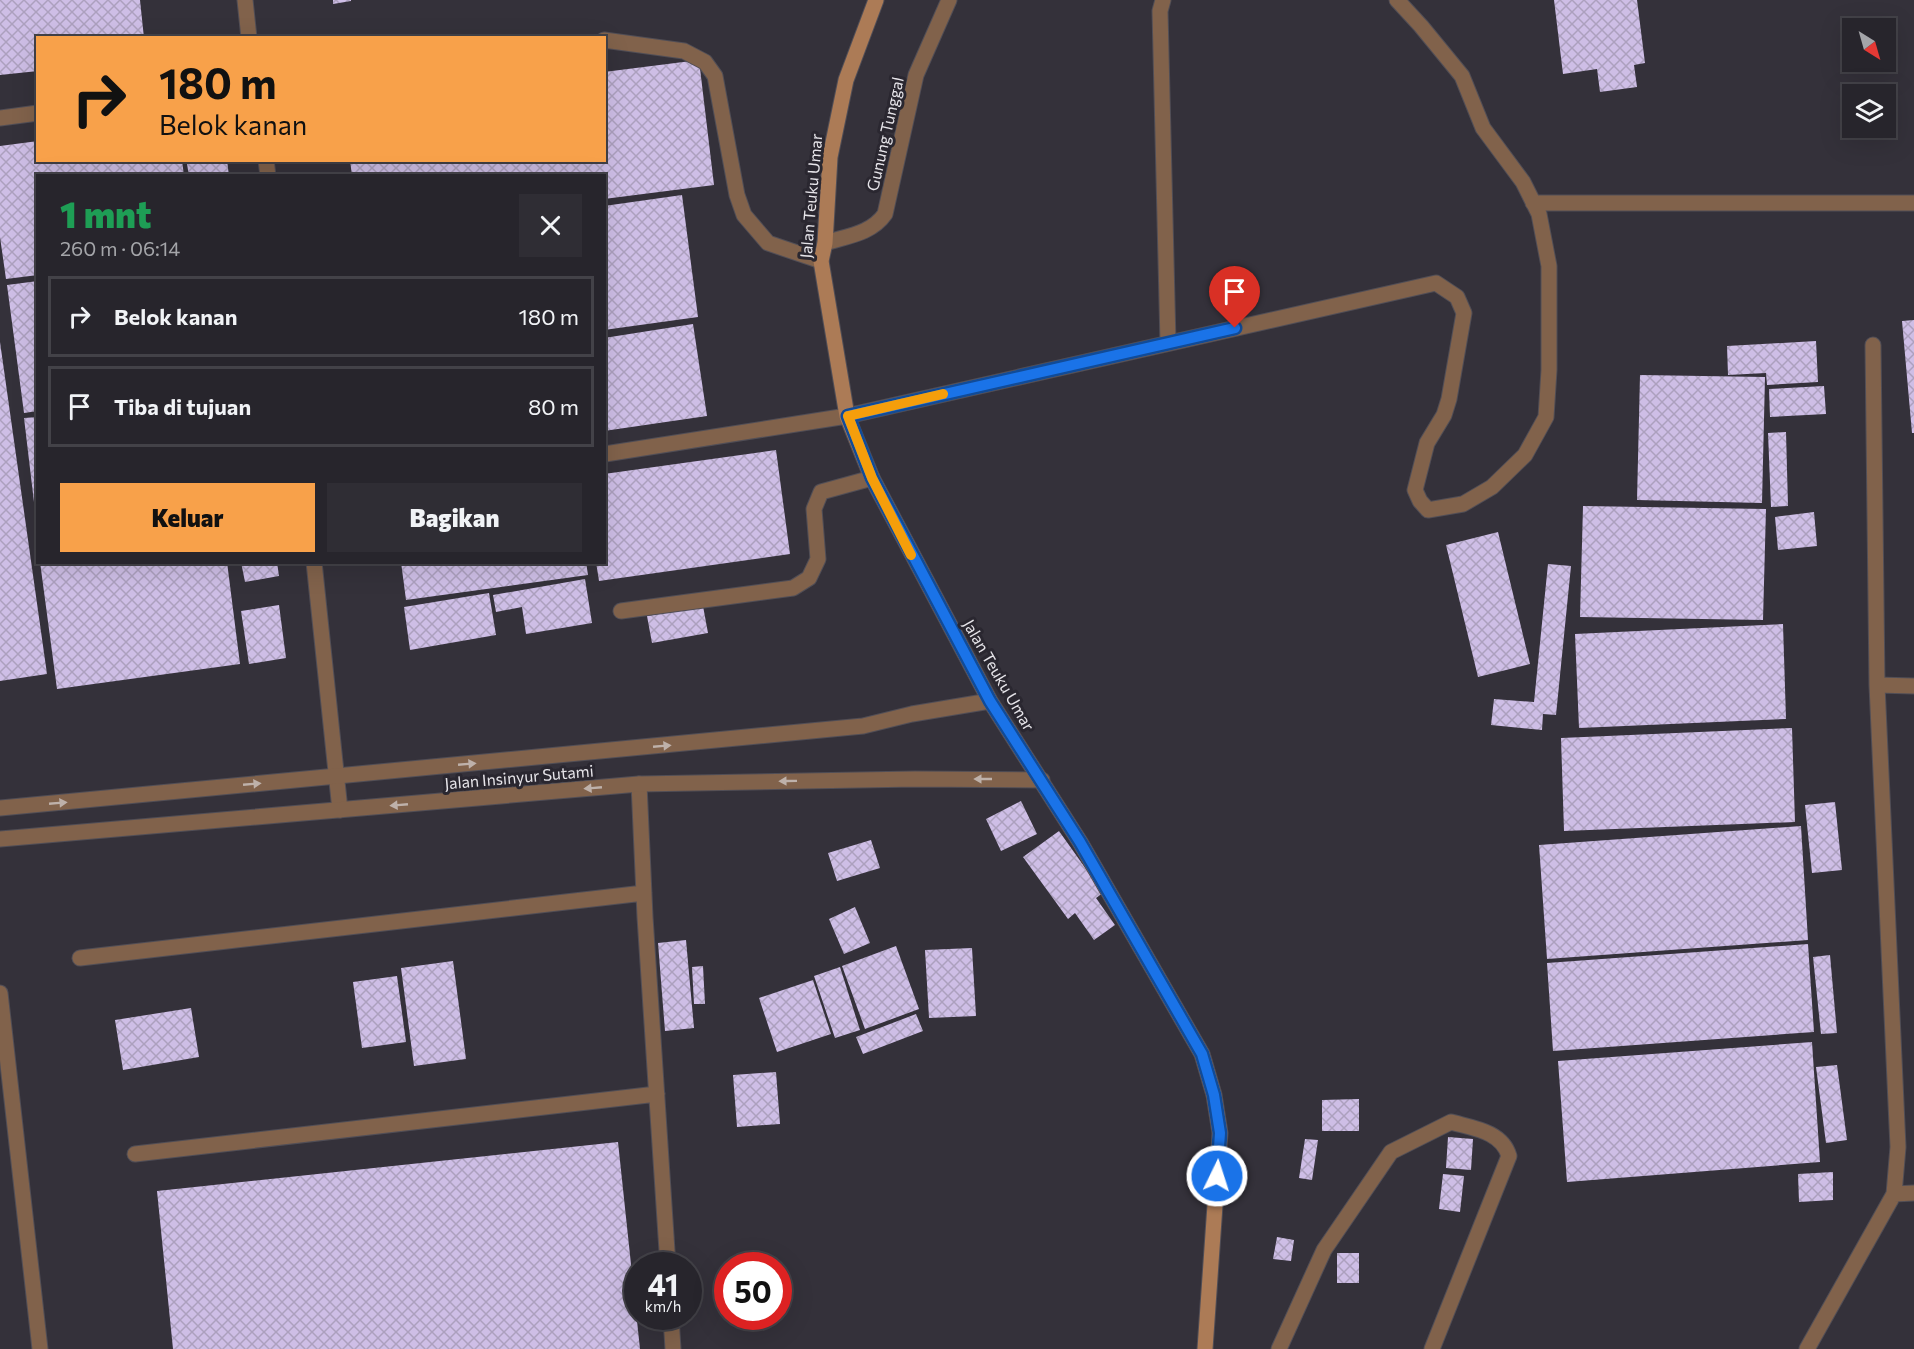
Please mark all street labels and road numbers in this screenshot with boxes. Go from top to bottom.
street label: Gunung Tunggal [862,75,907,193]
street label: Jalan Teuku Umar [796,132,825,259]
street label: Jalan Teuku Umar [960,616,1039,734]
street label: Jalan Insinyur Sutami [444,761,594,792]

